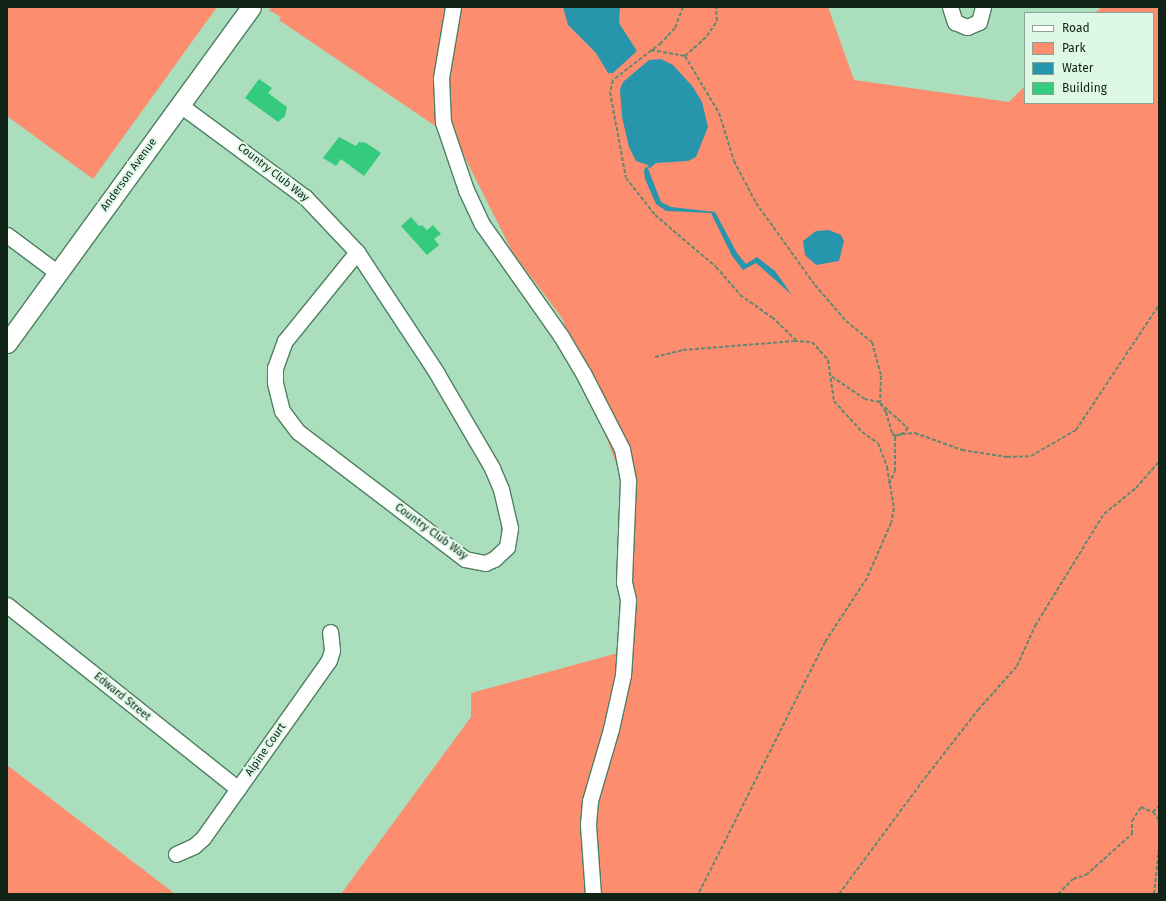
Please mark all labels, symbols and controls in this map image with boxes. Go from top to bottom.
legend [1024,12,1154,104]
text: Road [1062,21,1090,35]
text: Park [1062,41,1086,55]
text: Water [1062,61,1093,75]
text: Building [1062,81,1107,95]
street label: Anderson Avenue [98,136,160,214]
street label: Country Club Way [235,141,311,205]
street label: Country Club Way [392,501,470,563]
street label: Edward Street [91,670,153,724]
street label: Alpine Court [243,721,289,779]

